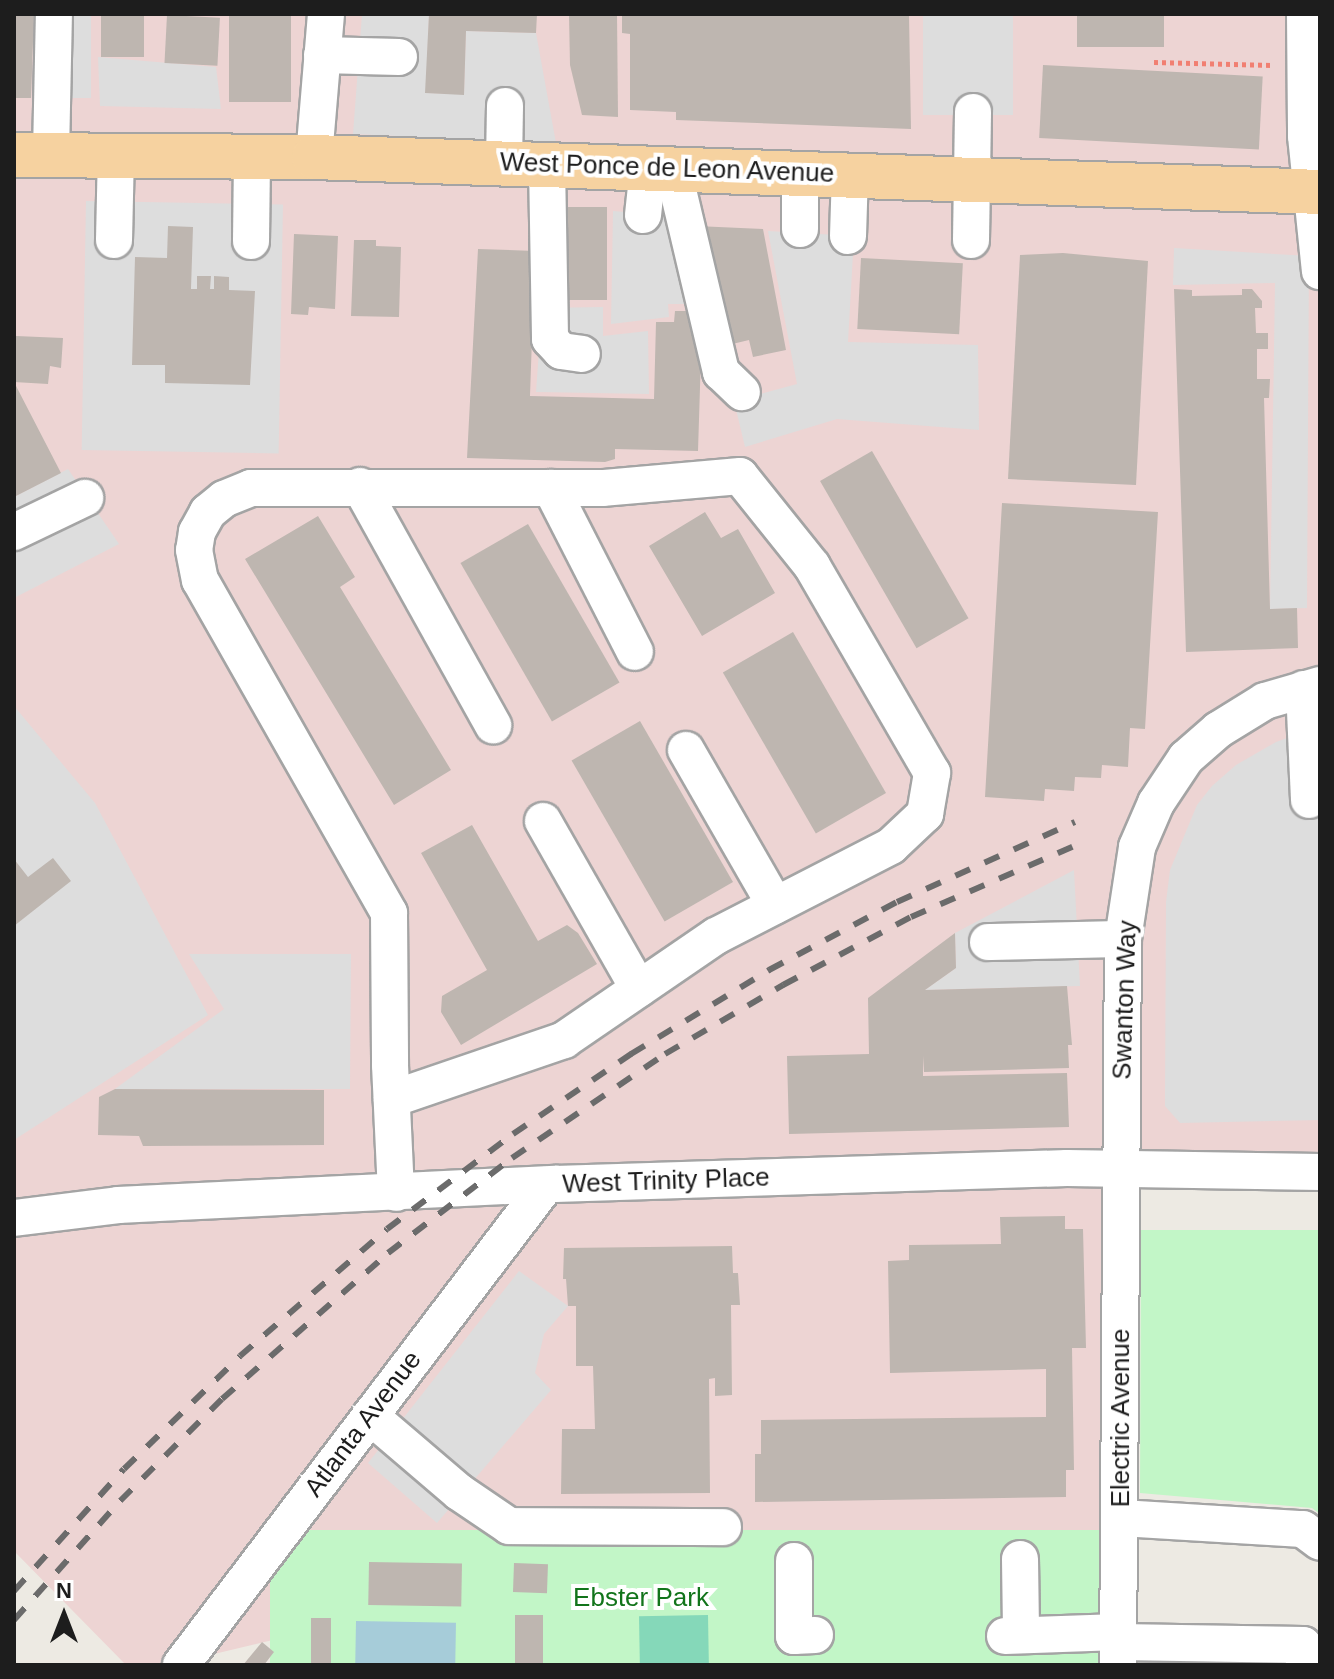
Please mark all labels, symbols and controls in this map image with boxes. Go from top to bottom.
street label: West Ponce de Leon Avenue [499,147,835,189]
street label: Swanton Way [1107,920,1143,1080]
street label: West Trinity Place [561,1162,771,1200]
street label: Electric Avenue [1105,1328,1137,1508]
street label: Atlanta Avenue [298,1344,428,1504]
north arrow [24,1575,104,1655]
text: N [56,1578,72,1603]
park label: Ebster Park [573,1582,709,1614]

